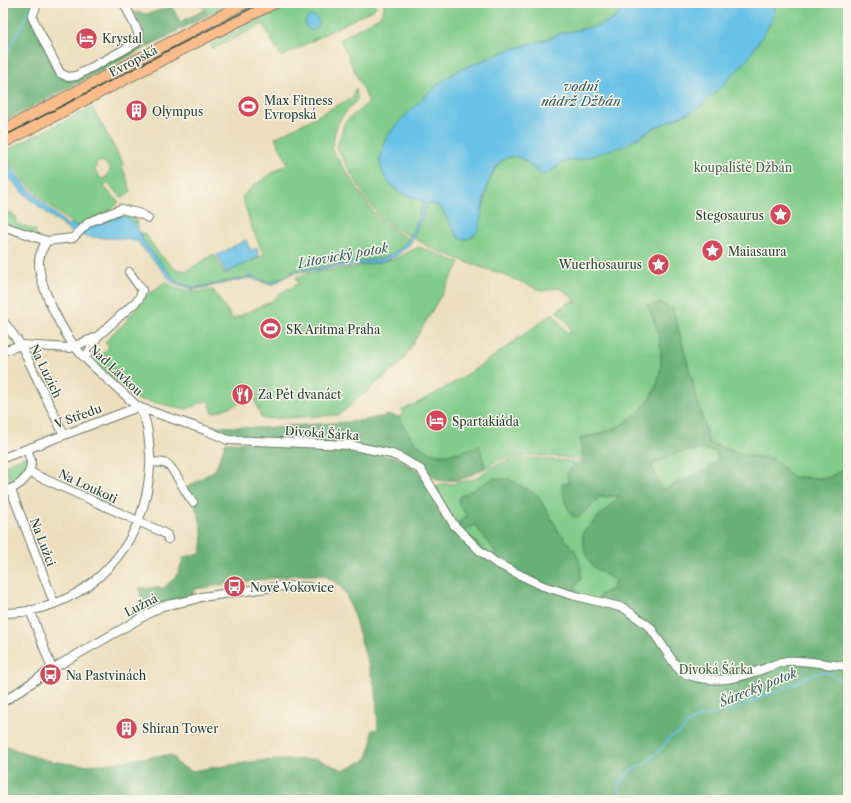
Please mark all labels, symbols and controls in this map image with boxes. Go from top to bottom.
hotel icon: Krystal [74,25,100,51]
place label: Krystal [102,31,143,46]
street label: Evropská [106,42,160,80]
water label: vodní nádrž Džbán [540,78,621,109]
place label: Max Fitness Evropská [264,93,333,122]
sports icon: Max Fitness Evropská [235,94,261,120]
building icon: Olympus [123,98,149,124]
place label: Olympus [152,104,203,119]
park label: koupaliště Džbán [694,160,793,175]
place icon: Stegosaurus [767,202,793,228]
place label: Stegosaurus [696,208,764,223]
place icon: Maiasaura [699,238,725,264]
water label: Litovický potok [295,239,390,271]
place label: Maiasaura [728,244,787,259]
place icon: Wuerhosaurus [645,251,671,277]
place label: Wuerhosaurus [558,257,642,272]
sports icon: SK Aritma Praha [257,316,283,342]
place label: SK Aritma Praha [286,322,381,337]
street label: Nad Lávkou [86,341,146,399]
street label: Na Luzích [27,342,66,401]
restaurant icon: Za Pět dvanáct [229,381,255,407]
place label: Za Pět dvanáct [258,387,342,402]
street label: V Středu [51,400,104,432]
hotel icon: Spartakiáda [424,408,450,434]
place label: Spartakiáda [452,414,520,429]
street label: Divoká Šárka [284,422,360,443]
street label: Na Loukoti [56,466,120,506]
street label: Na Lužci [27,516,59,569]
bus stop icon: Nové Vokovice [221,574,247,600]
place label: Nové Vokovice [250,580,334,595]
street label: Lužná [122,590,161,620]
park label: Divoká Šárka [679,661,754,677]
bus stop icon: Na Pastvinách [38,662,64,688]
water label: Šárecký potok [716,664,799,710]
place label: Na Pastvinách [66,668,147,683]
building icon: Shiran Tower [113,715,139,741]
place label: Shiran Tower [142,721,218,736]

